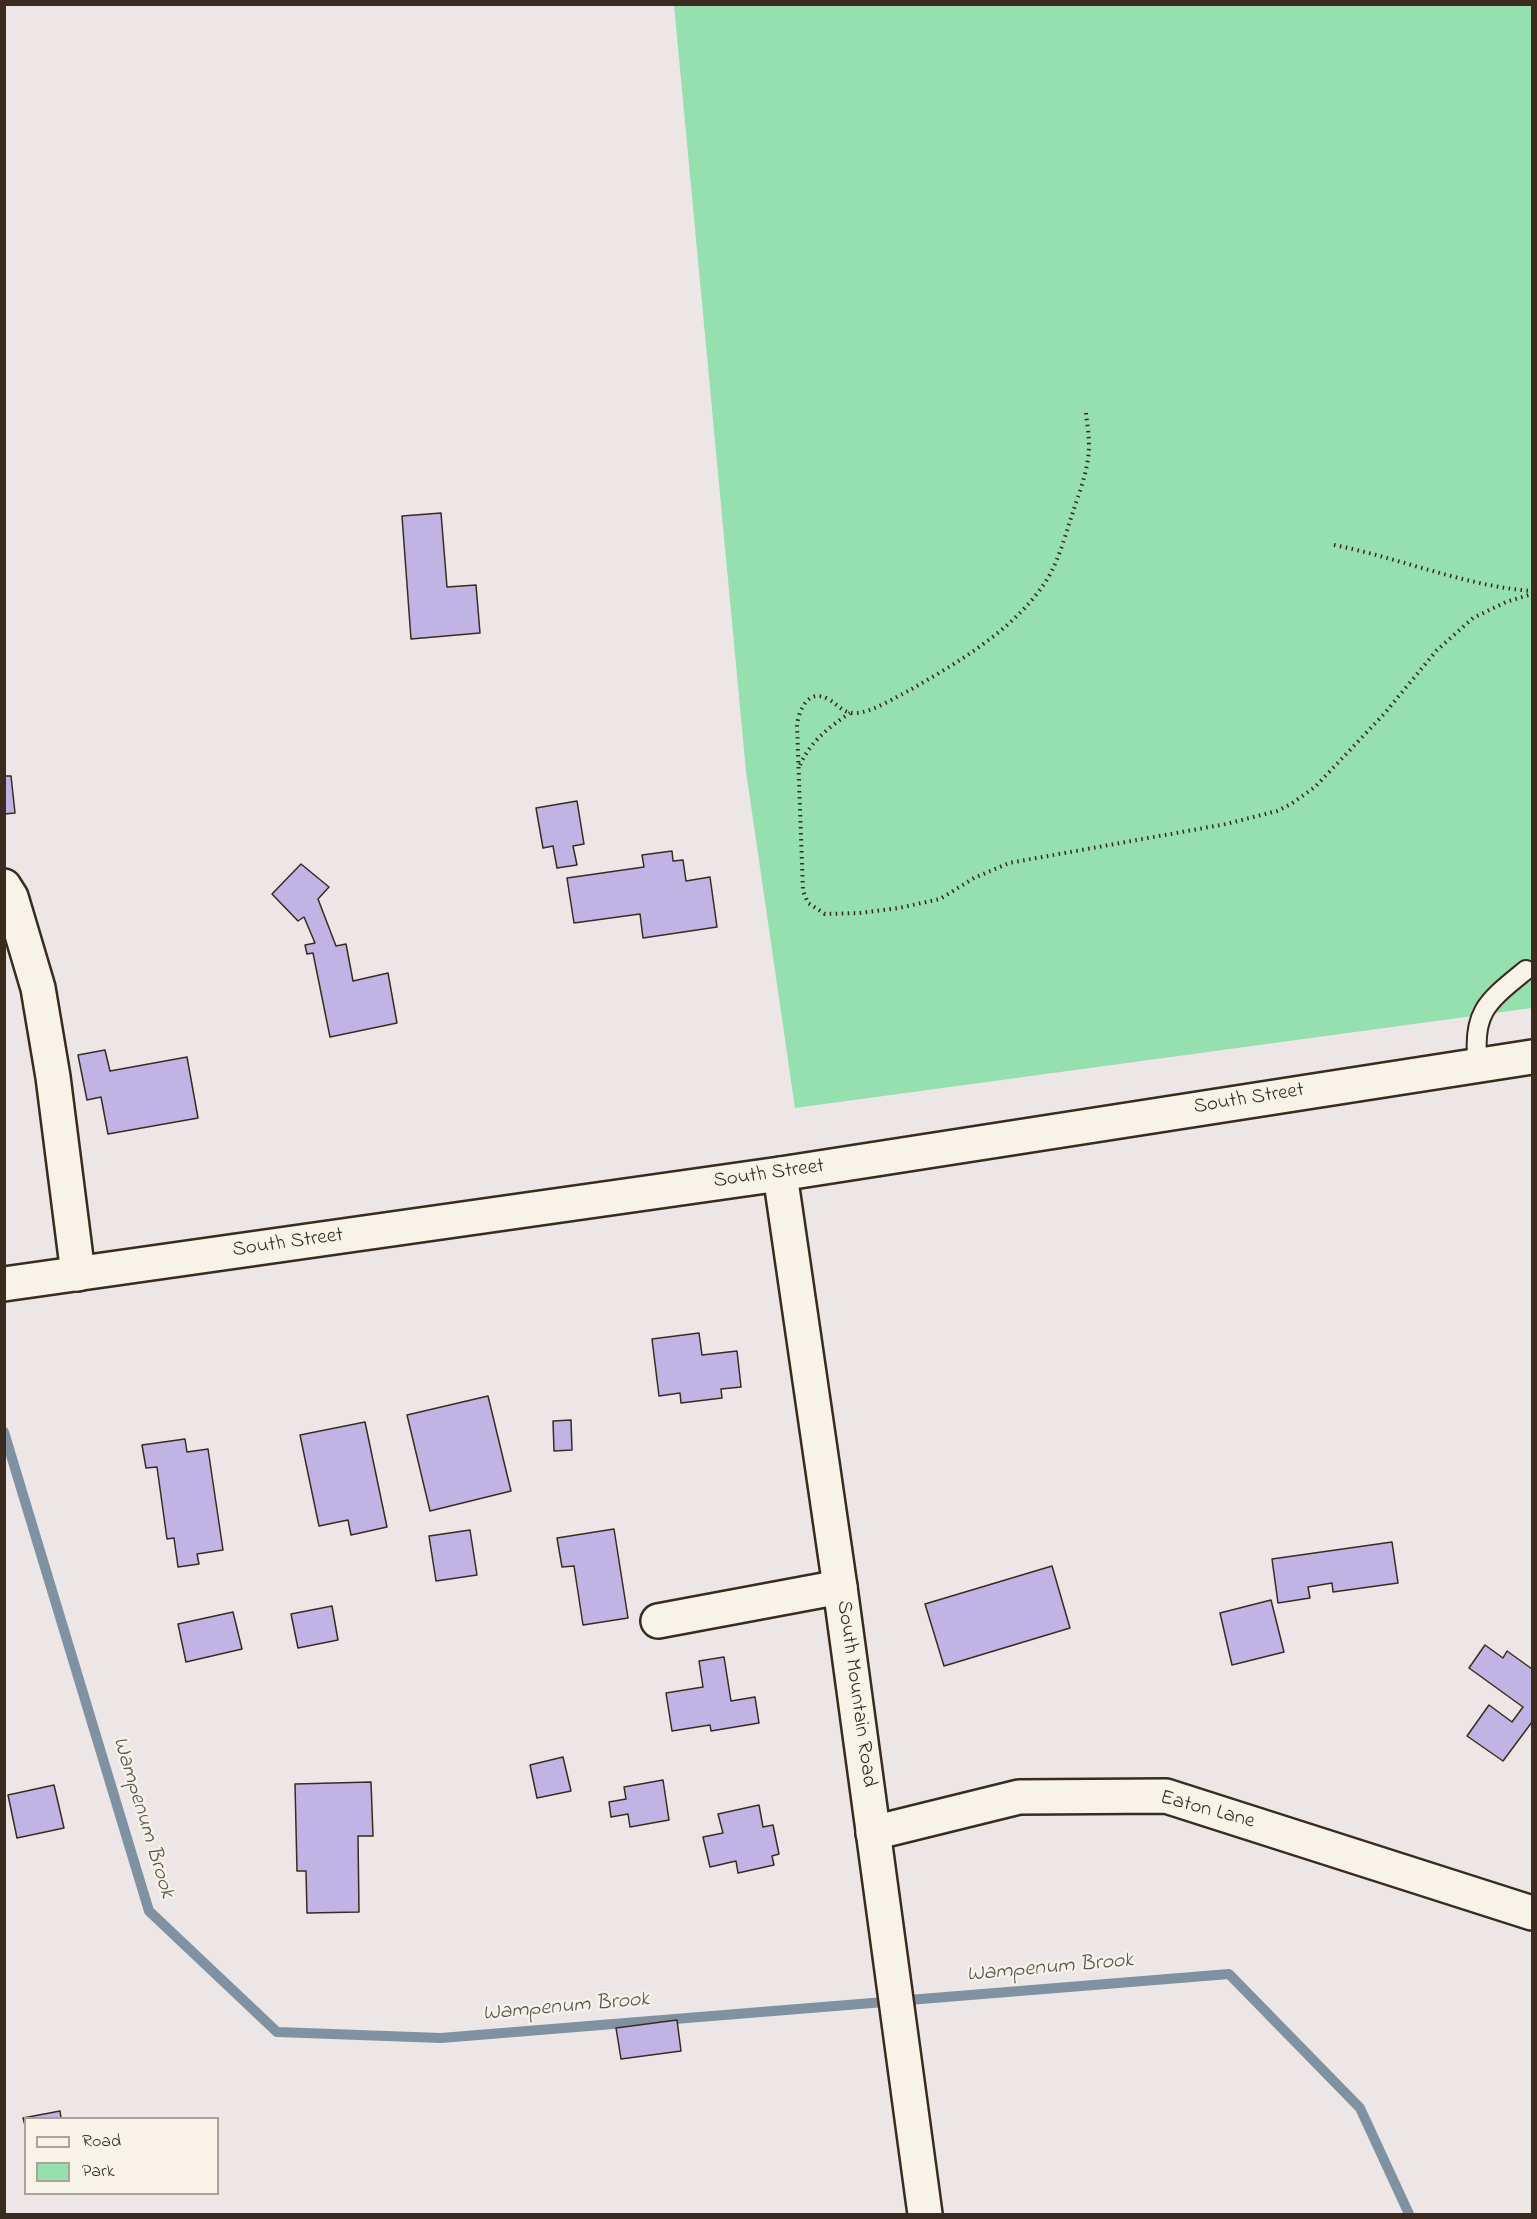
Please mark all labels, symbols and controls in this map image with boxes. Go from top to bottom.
street label: South Street [1192,1079,1306,1121]
street label: South Street [712,1155,826,1195]
street label: South Street [231,1224,345,1264]
street label: South Mountain Road [829,1599,881,1789]
water label: Wampenum Brook [105,1734,179,1902]
street label: Eaton Lane [1157,1786,1257,1836]
water label: Wampenum Brook [966,1949,1134,1989]
water label: Wampenum Brook [482,1988,650,2028]
legend [24,2117,219,2195]
text: Road [82,2129,121,2155]
text: Park [82,2159,115,2185]

